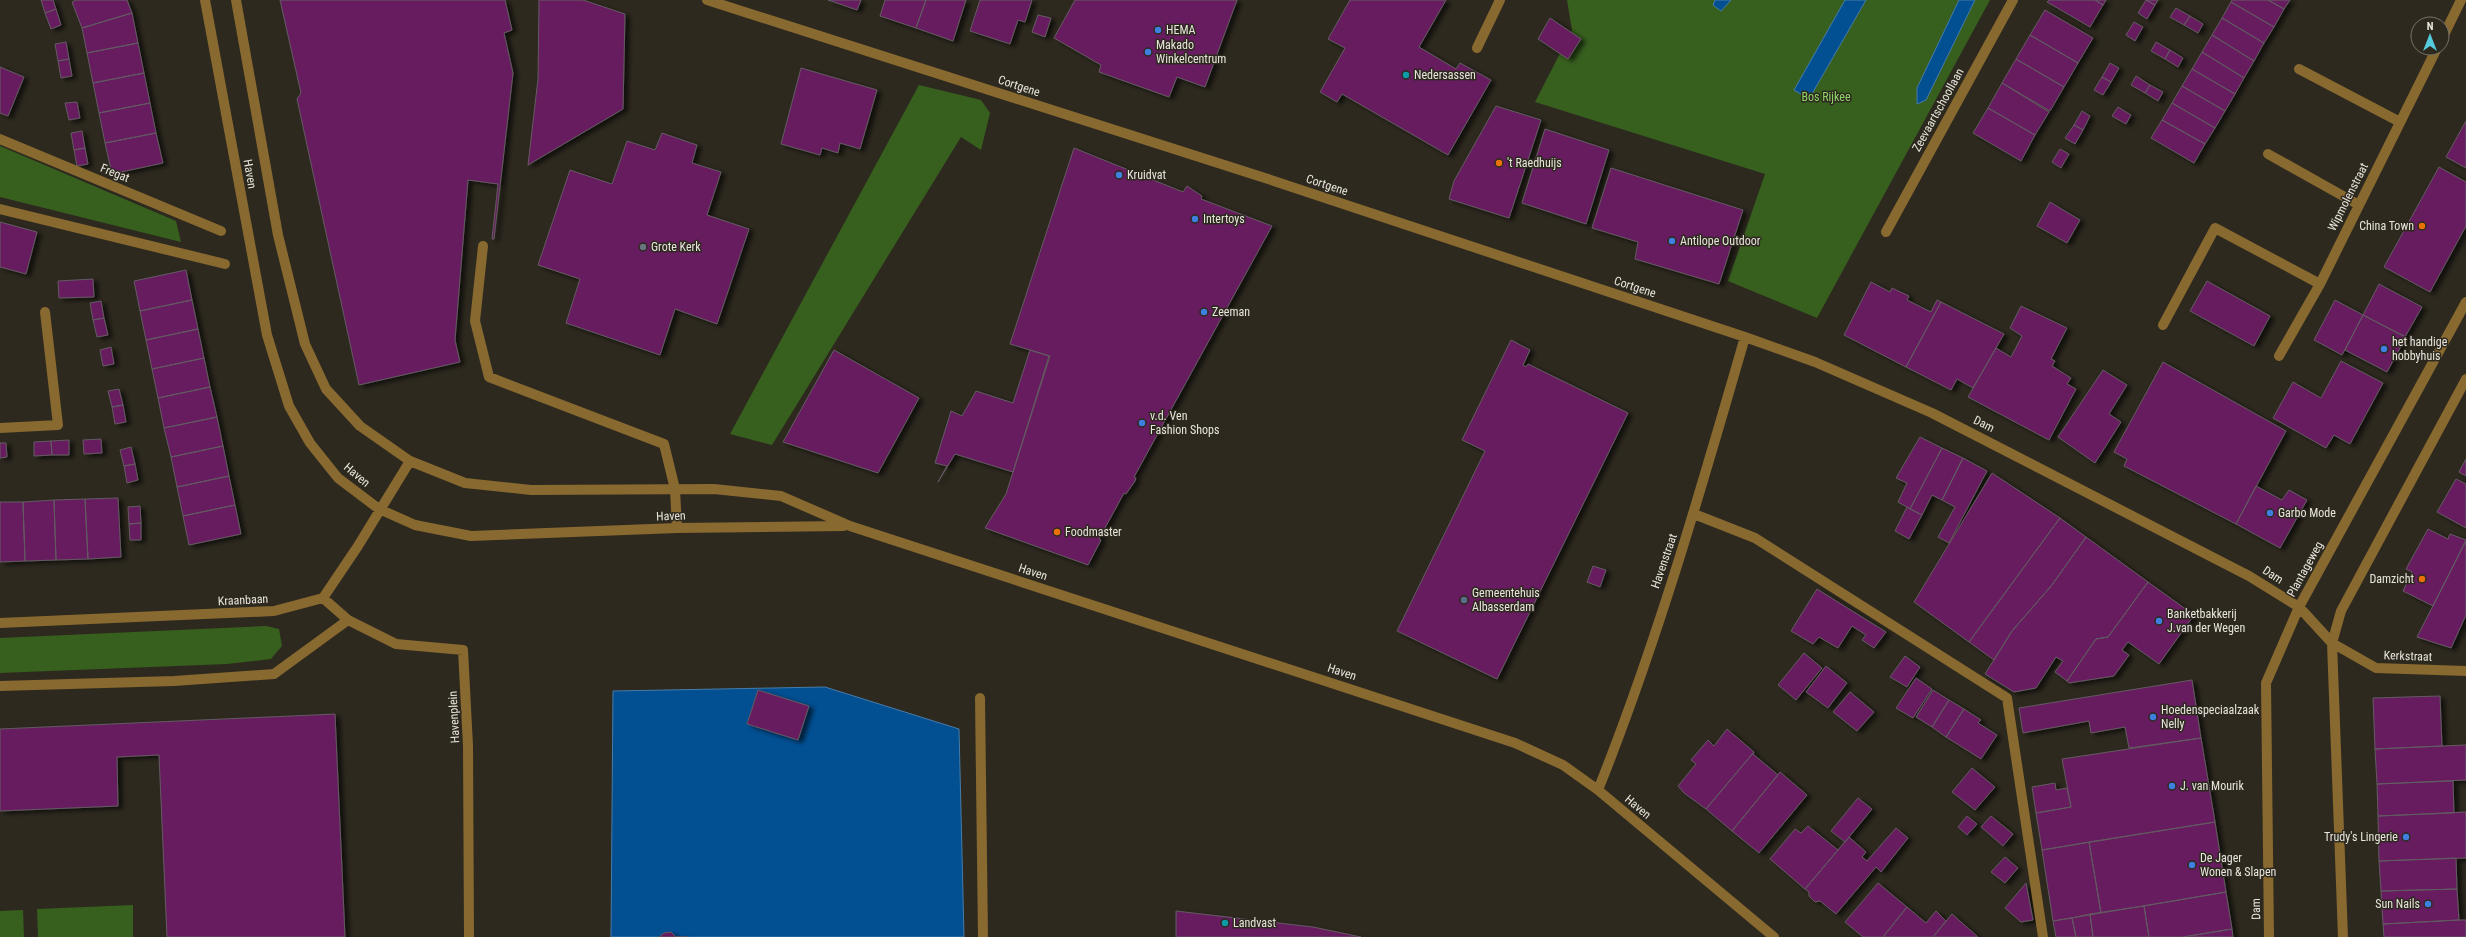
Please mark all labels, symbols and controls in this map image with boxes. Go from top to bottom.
north arrow [2410,16,2450,56]
text: N [2427,20,2434,33]
place label: HEMA [1166,23,1196,37]
marker: HEMA [1153,25,1163,35]
place label: Makado Winkelcentrum [1156,38,1226,66]
marker: Makado Winkelcentrum [1143,47,1153,57]
street label: Zeevaartschoollaan [1909,66,1967,154]
place label: Nedersassen [1414,68,1476,82]
marker: Nedersassen [1401,70,1411,80]
street label: Cortgene [996,73,1042,99]
park label: Bos Rijkee [1801,90,1851,104]
place label: 't Raedhuijs [1507,156,1562,170]
street label: Haven [241,158,259,190]
marker: 't Raedhuijs [1494,158,1504,168]
street label: Wipmolenstraat [2325,160,2371,233]
street label: Fregat [98,161,132,185]
place label: Kruidvat [1127,168,1167,182]
marker: Kruidvat [1114,170,1124,180]
street label: Cortgene [1304,172,1350,198]
place label: Intertoys [1203,212,1245,226]
marker: Intertoys [1190,214,1200,224]
place label: China Town [2359,219,2414,233]
marker: China Town [2417,221,2427,231]
place label: Antilope Outdoor [1680,234,1761,248]
marker: Antilope Outdoor [1667,236,1677,246]
place label: Grote Kerk [651,240,701,254]
marker: Grote Kerk [638,242,648,252]
street label: Cortgene [1612,274,1658,300]
place label: Zeeman [1212,305,1250,319]
marker: Zeeman [1199,307,1209,317]
place label: het handige hobbyhuis [2392,335,2448,363]
marker: het handige hobbyhuis [2379,344,2389,354]
place label: v.d. Ven Fashion Shops [1150,409,1219,437]
street label: Dam [1971,413,1997,435]
marker: v.d. Ven Fashion Shops [1137,418,1147,428]
street label: Haven [341,460,373,490]
place label: Garbo Mode [2278,506,2336,520]
street label: Haven [656,508,686,524]
marker: Garbo Mode [2265,508,2275,518]
place label: Foodmaster [1065,525,1122,539]
marker: Foodmaster [1052,527,1062,537]
street label: Havenstraat [1648,531,1680,590]
street label: Plantageweg [2284,539,2326,599]
street label: Haven [1017,561,1049,583]
street label: Dam [2260,563,2286,587]
place label: Damzicht [2369,572,2414,586]
marker: Damzicht [2417,574,2427,584]
place label: Gemeentehuis Albasserdam [1472,586,1540,614]
street label: Kraanbaan [217,592,269,608]
marker: Gemeentehuis Albasserdam [1459,595,1469,605]
place label: Banketbakkerij J.van der Wegen [2167,607,2245,635]
marker: Banketbakkerij J.van der Wegen [2154,616,2164,626]
street label: Kerkstraat [2383,648,2433,664]
street label: Haven [1326,661,1358,683]
street label: Havenplein [446,690,462,744]
place label: Hoedenspeciaalzaak Nelly [2161,703,2260,731]
marker: Hoedenspeciaalzaak Nelly [2148,712,2158,722]
place label: J. van Mourik [2180,779,2244,793]
marker: J. van Mourik [2167,781,2177,791]
street label: Haven [1622,792,1654,822]
place label: Trudy's Lingerie [2324,830,2398,844]
marker: Trudy's Lingerie [2401,832,2411,842]
place label: De Jager Wonen & Slapen [2200,851,2277,879]
marker: De Jager Wonen & Slapen [2187,860,2197,870]
place label: Sun Nails [2375,897,2420,911]
street label: Dam [2249,898,2263,920]
marker: Sun Nails [2423,899,2433,909]
place label: Landvast [1233,916,1276,930]
marker: Landvast [1220,918,1230,928]

